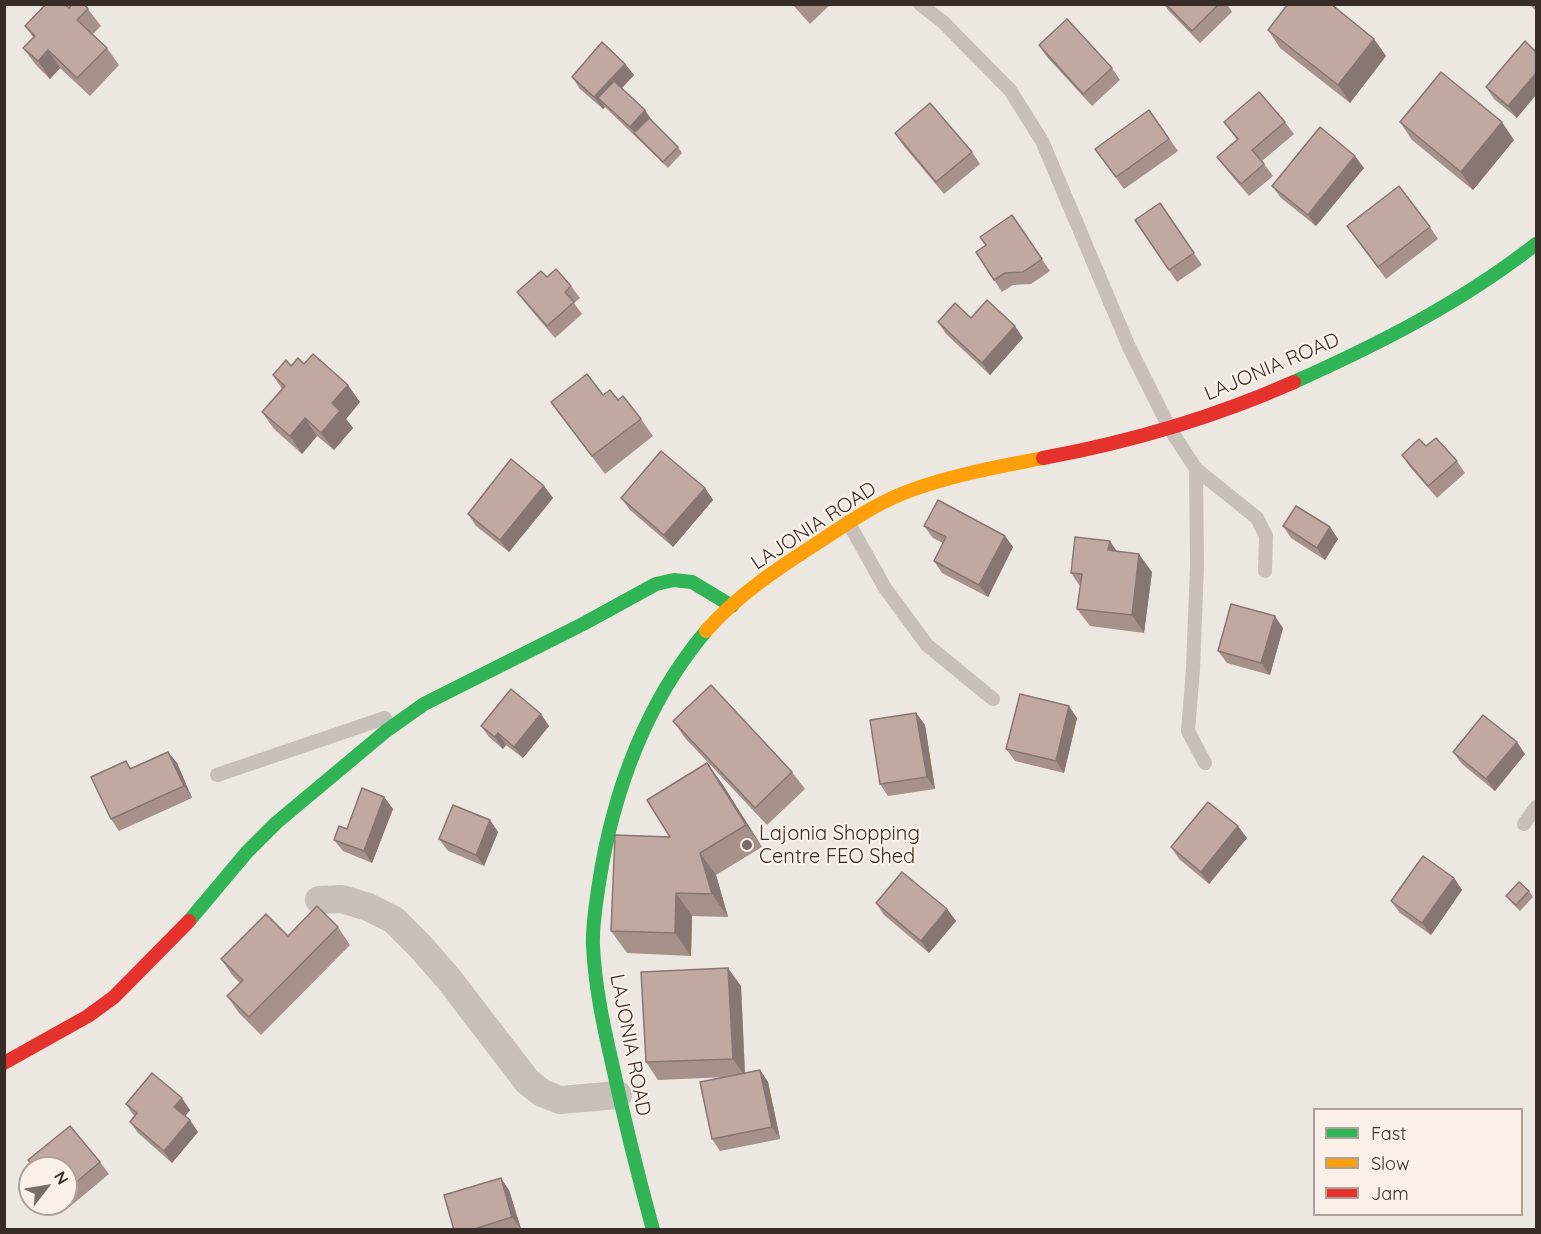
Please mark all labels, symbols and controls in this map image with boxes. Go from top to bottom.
street label: LAJONIA ROAD [1201,328,1343,406]
street label: LAJONIA ROAD [747,477,881,575]
place label: Lajonia Shopping Centre FEO Shed [759,822,920,869]
marker: Lajonia Shopping Centre FEO Shed [740,838,754,852]
street label: LAJONIA ROAD [604,972,656,1118]
legend [1313,1108,1523,1216]
text: Fast [1371,1122,1406,1145]
text: Slow [1371,1152,1409,1175]
north arrow [18,1156,78,1216]
text: N [50,1168,73,1188]
text: Jam [1371,1182,1409,1205]

